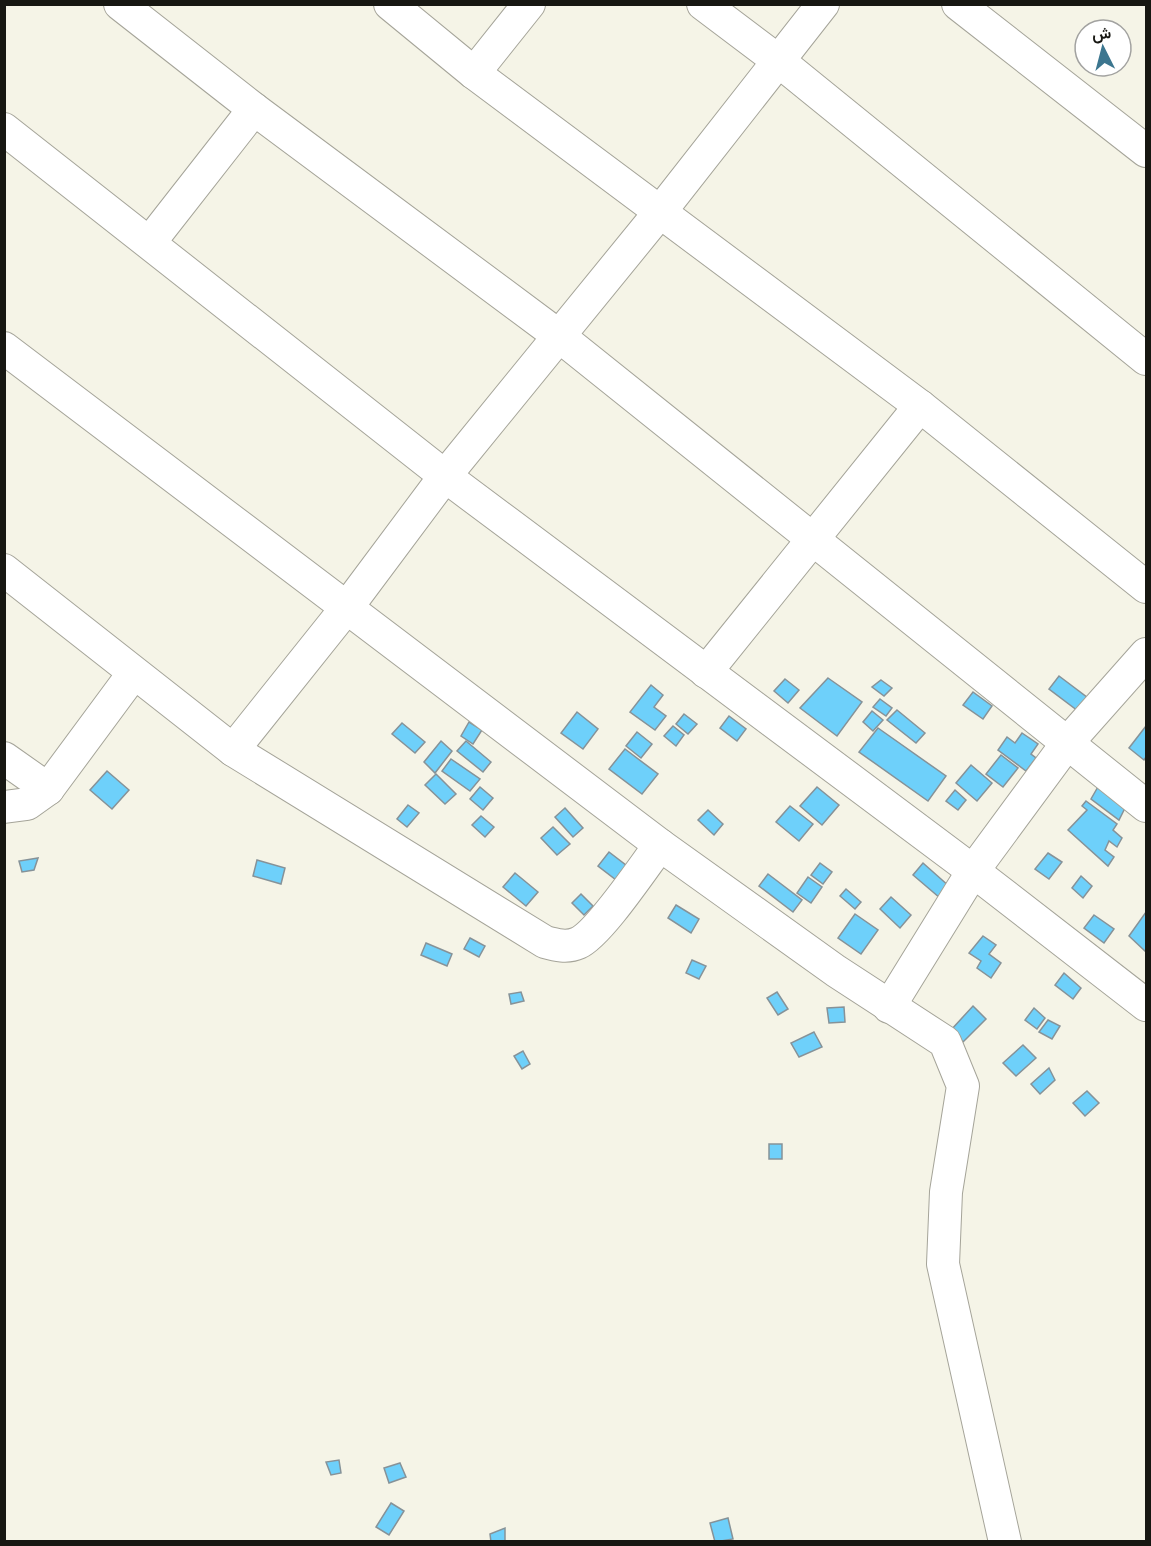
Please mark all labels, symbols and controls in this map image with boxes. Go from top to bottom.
north arrow [1073,18,1133,78]
text: ش [1091,21,1112,45]

